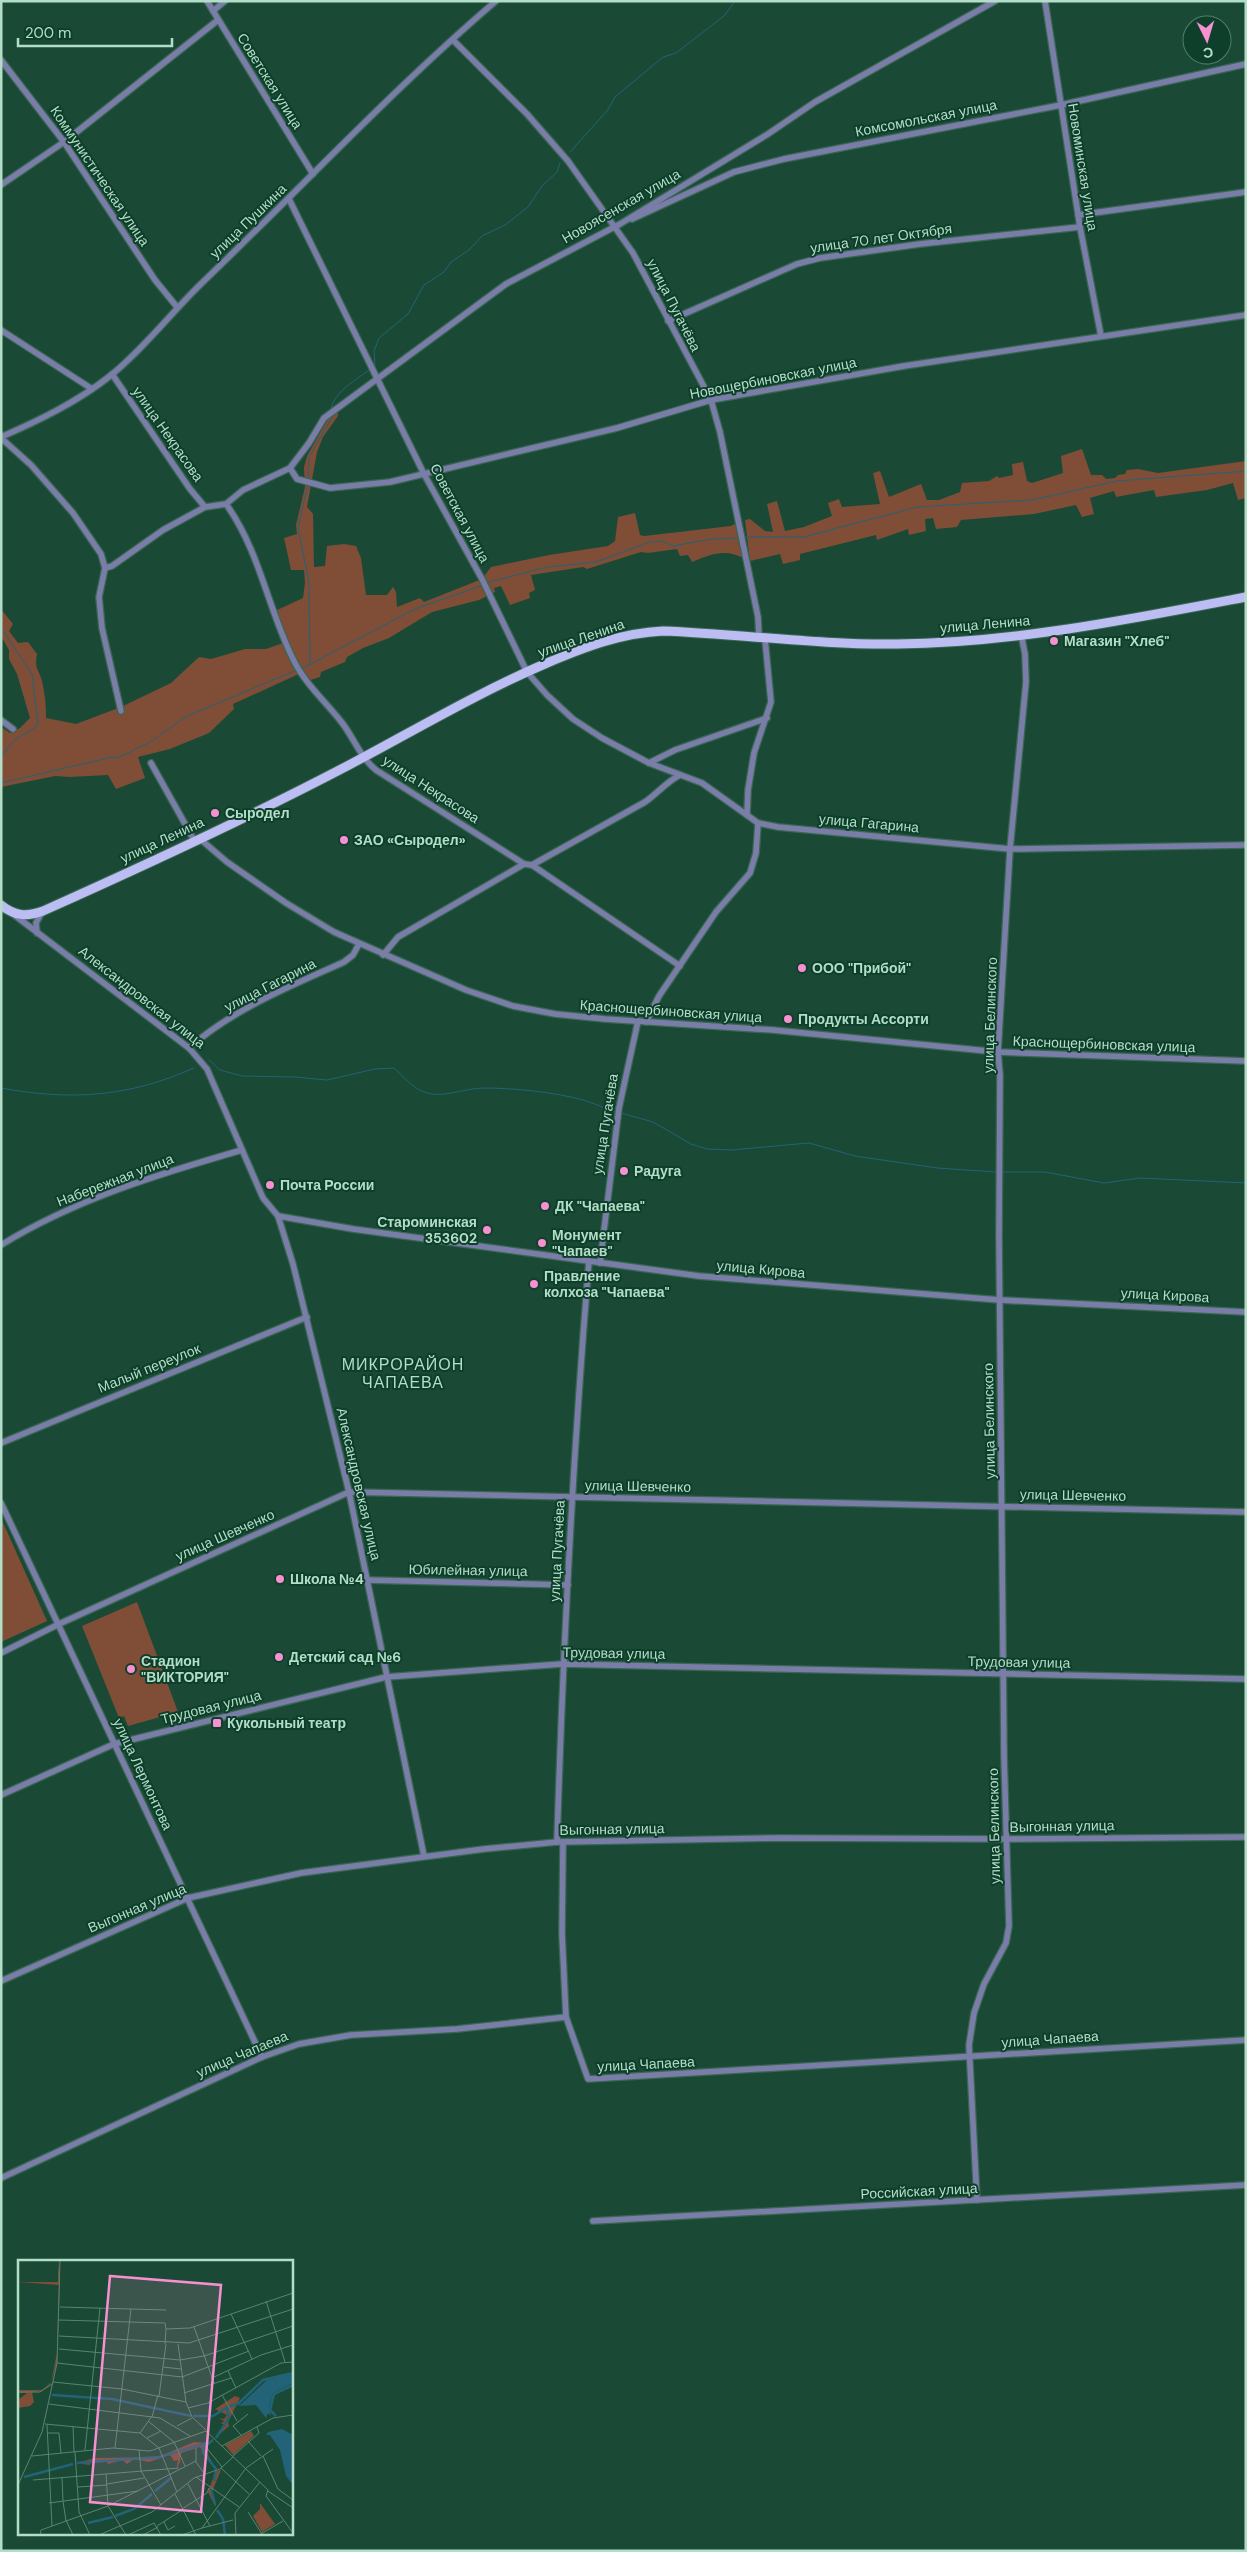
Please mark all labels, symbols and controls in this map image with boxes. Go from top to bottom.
scale bar [18,15,171,47]
north arrow [1182,15,1232,65]
text: 200 m [25,23,71,43]
street label: Советская улица [233,30,307,132]
text: С [1202,44,1214,62]
street label: Комсомольская улица [854,95,999,141]
street label: Коммунистическая улица [46,102,154,250]
street label: Новоминская улица [1064,102,1102,232]
street label: Новоясенская улица [558,165,684,247]
street label: улица Пушкина [206,180,290,262]
street label: улица 70 лет Октября [809,219,953,257]
street label: улица Пугачёва [643,256,705,355]
street label: Новощербиновская улица [688,353,858,403]
street label: улица Некрасова [129,383,208,485]
street label: Советская улица [426,460,494,566]
street label: улица Ленина [939,611,1031,637]
street label: улица Ленина [535,615,627,661]
place label: Магазин "Хлеб" [1064,632,1169,650]
marker: Магазин "Хлеб" [1048,635,1060,647]
street label: улица Некрасова [379,751,483,827]
place label: Сыродел [225,804,290,822]
marker: Сыродел [209,807,221,819]
street label: улица Гагарина [818,810,920,836]
street label: улица Ленина [117,813,207,867]
place label: ЗАО «Сыродел» [354,831,466,849]
marker: ЗАО «Сыродел» [338,834,350,846]
street label: Александровская улица [75,942,209,1052]
street label: улица Гагарина [221,954,319,1016]
street label: улица Белинского [979,956,1001,1073]
place label: ООО "Прибой" [812,959,911,977]
marker: ООО "Прибой" [796,962,808,974]
street label: Краснощербиновская улица [579,996,763,1026]
place label: Продукты Ассорти [798,1010,929,1028]
marker: Продукты Ассорти [782,1013,794,1025]
street label: Краснощербиновская улица [1012,1032,1196,1056]
street label: улица Пугачёва [588,1072,622,1176]
street label: Набережная улица [54,1149,176,1211]
place label: Радуга [634,1162,682,1180]
marker: Радуга [618,1165,630,1177]
place label: Почта России [280,1176,374,1194]
marker: Почта России [264,1179,276,1191]
place label: ДК "Чапаева" [555,1197,645,1215]
marker: ДК "Чапаева" [539,1200,551,1212]
place label: Староминская 353602 [377,1213,477,1247]
marker: Староминская 353602 [481,1224,493,1236]
place label: Монумент "Чапаев" [552,1226,622,1260]
marker: Монумент "Чапаев" [536,1237,548,1249]
street label: улица Кирова [716,1256,806,1282]
place label: Правление колхоза "Чапаева" [544,1267,670,1301]
marker: Правление колхоза "Чапаева" [528,1278,540,1290]
street label: улица Кирова [1120,1284,1210,1306]
street label: Малый переулок [95,1339,204,1397]
district label: МИКРОРАЙОН ЧАПАЕВА [342,1354,464,1393]
street label: улица Белинского [979,1363,999,1479]
street label: Александровская улица [333,1406,385,1562]
street label: улица Шевченко [585,1476,692,1496]
street label: улица Шевченко [1020,1485,1127,1505]
street label: улица Пугачёва [545,1500,569,1602]
street label: улица Шевченко [173,1505,278,1565]
street label: Юбилейная улица [408,1560,528,1580]
place label: Школа №4 [290,1570,364,1588]
marker: Школа №4 [274,1573,286,1585]
street label: Трудовая улица [562,1643,666,1663]
place label: Детский сад №6 [289,1648,401,1666]
marker: Детский сад №6 [273,1651,285,1663]
place label: Стадион "ВИКТОРИЯ" [141,1652,229,1686]
street label: Трудовая улица [967,1652,1071,1672]
marker: Стадион "ВИКТОРИЯ" [125,1663,137,1675]
street label: Трудовая улица [159,1686,263,1728]
place label: Кукольный театр [227,1714,346,1732]
street label: улица Лермонтова [109,1715,177,1833]
marker: Кукольный театр [211,1717,223,1729]
street label: улица Белинского [984,1768,1004,1884]
street label: Выгонная улица [1009,1816,1115,1836]
street label: Выгонная улица [559,1819,665,1839]
street label: Выгонная улица [85,1879,189,1937]
street label: улица Чапаева [194,2027,291,2081]
street label: улица Чапаева [1001,2027,1099,2051]
street label: улица Чапаева [597,2052,695,2076]
street label: Российская улица [860,2179,978,2203]
inset map [18,2260,292,2534]

